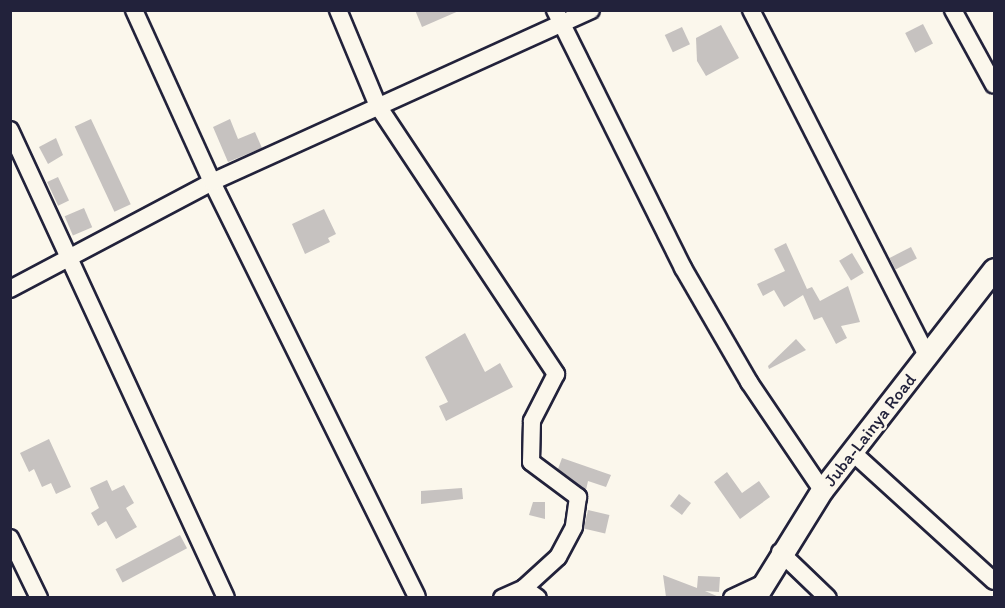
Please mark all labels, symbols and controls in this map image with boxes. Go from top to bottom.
street label: Juba-Lainya Road [819,369,921,491]

